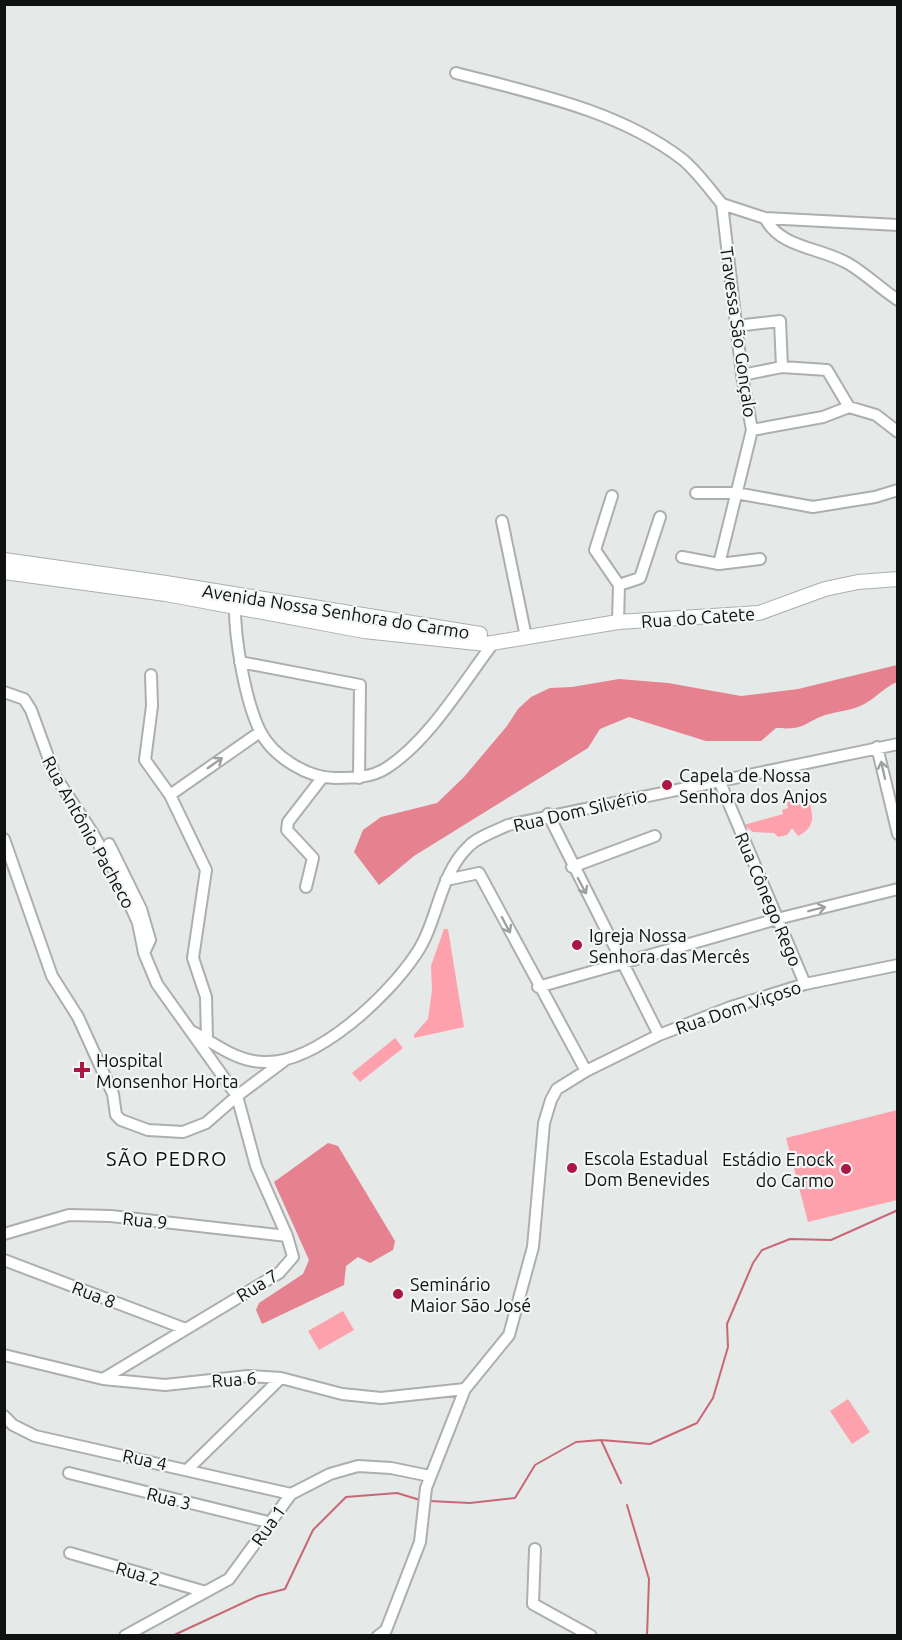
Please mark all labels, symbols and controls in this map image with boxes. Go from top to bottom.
street label: Travessa São Gonçalo [717,245,761,419]
street label: Avenida Nossa Senhora do Carmo [201,580,471,642]
street label: Rua do Catete [640,603,756,631]
street label: Rua Antônio Pacheco [39,752,139,912]
one-way arrow [207,757,223,769]
one-way arrow [876,761,888,780]
place label: Capela de Nossa Senhora dos Anjos [679,765,828,806]
marker: Capela de Nossa Senhora dos Anjos [660,778,674,792]
street label: Rua Dom Silvério [511,785,649,835]
street label: Rua Cônego Rego [732,829,806,969]
one-way arrow [576,877,588,894]
one-way arrow [807,902,826,914]
one-way arrow [500,916,512,933]
place label: Igreja Nossa Senhora das Mercês [589,925,750,966]
marker: Igreja Nossa Senhora das Mercês [570,938,584,952]
street label: Rua Dom Viçoso [673,976,803,1038]
place label: Hospital Monsenhor Horta [96,1050,238,1091]
marker: Hospital Monsenhor Horta [73,1061,91,1079]
district label: SÃO PEDRO [106,1147,228,1170]
place label: Escola Estadual Dom Benevides [584,1148,710,1189]
place label: Estádio Enock do Carmo [722,1149,834,1190]
marker: Escola Estadual Dom Benevides [565,1161,579,1175]
marker: Estádio Enock do Carmo [839,1162,853,1176]
street label: Rua 9 [122,1208,168,1232]
street label: Rua 7 [233,1265,281,1305]
place label: Seminário Maior São José [410,1274,531,1315]
street label: Rua 8 [69,1277,119,1311]
marker: Seminário Maior São José [391,1287,405,1301]
street label: Rua 6 [211,1367,257,1391]
street label: Rua 4 [121,1445,169,1473]
street label: Rua 3 [145,1483,193,1513]
street label: Rua 1 [247,1501,289,1549]
street label: Rua 2 [114,1557,162,1589]

